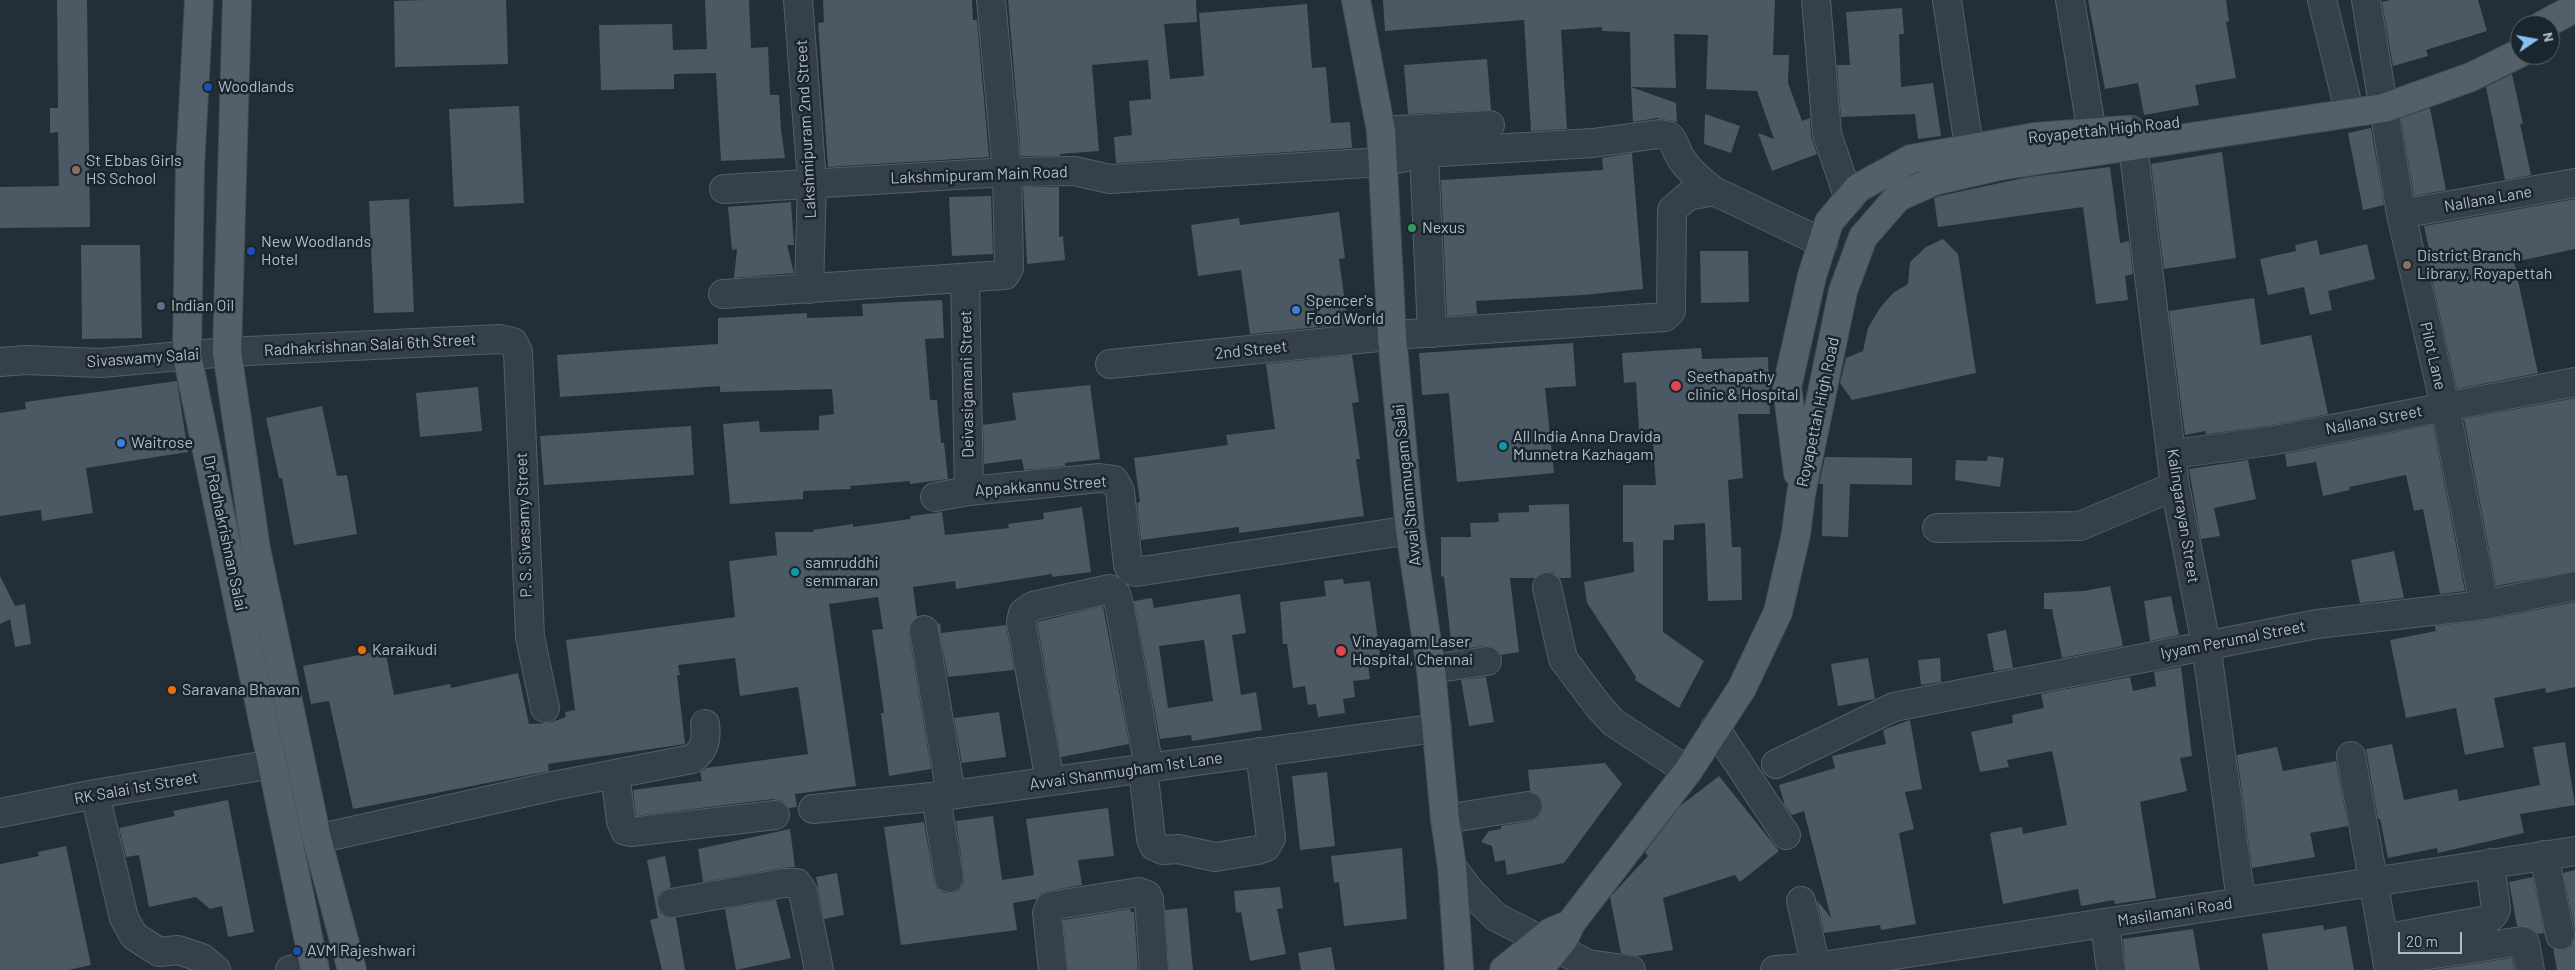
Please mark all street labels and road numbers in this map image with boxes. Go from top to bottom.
street label: Lakshmipuram 2nd Street [792,39,820,219]
street label: Royapettah High Road [2027,112,2181,148]
street label: Lakshmipuram Main Road [890,162,1068,188]
street label: Nallana Lane [2443,182,2533,216]
street label: Deivasigamani Street [956,310,978,458]
street label: Pilot Lane [2416,320,2450,392]
street label: Radhakrishnan Salai 6th Street [263,330,477,360]
street label: Royapettah High Road [1793,335,1843,489]
street label: 2nd Street [1214,337,1288,363]
street label: Sivaswamy Salai [86,344,200,372]
street label: Nallana Street [2324,401,2424,439]
street label: Avvai Shanmugam Salai [1389,403,1425,567]
street label: Kalingarayan Street [2163,447,2203,585]
street label: P. S. Sivasamy Street [512,452,536,598]
street label: Dr Radhakrishnan Salai [199,453,251,613]
street label: Appakkannu Street [974,472,1108,500]
street label: Iyyam Perumal Street [2159,617,2307,663]
street label: Avvai Shanmugham 1st Lane [1028,748,1224,794]
street label: RK Salai 1st Street [73,768,199,808]
street label: Masilamani Road [2116,893,2234,931]

